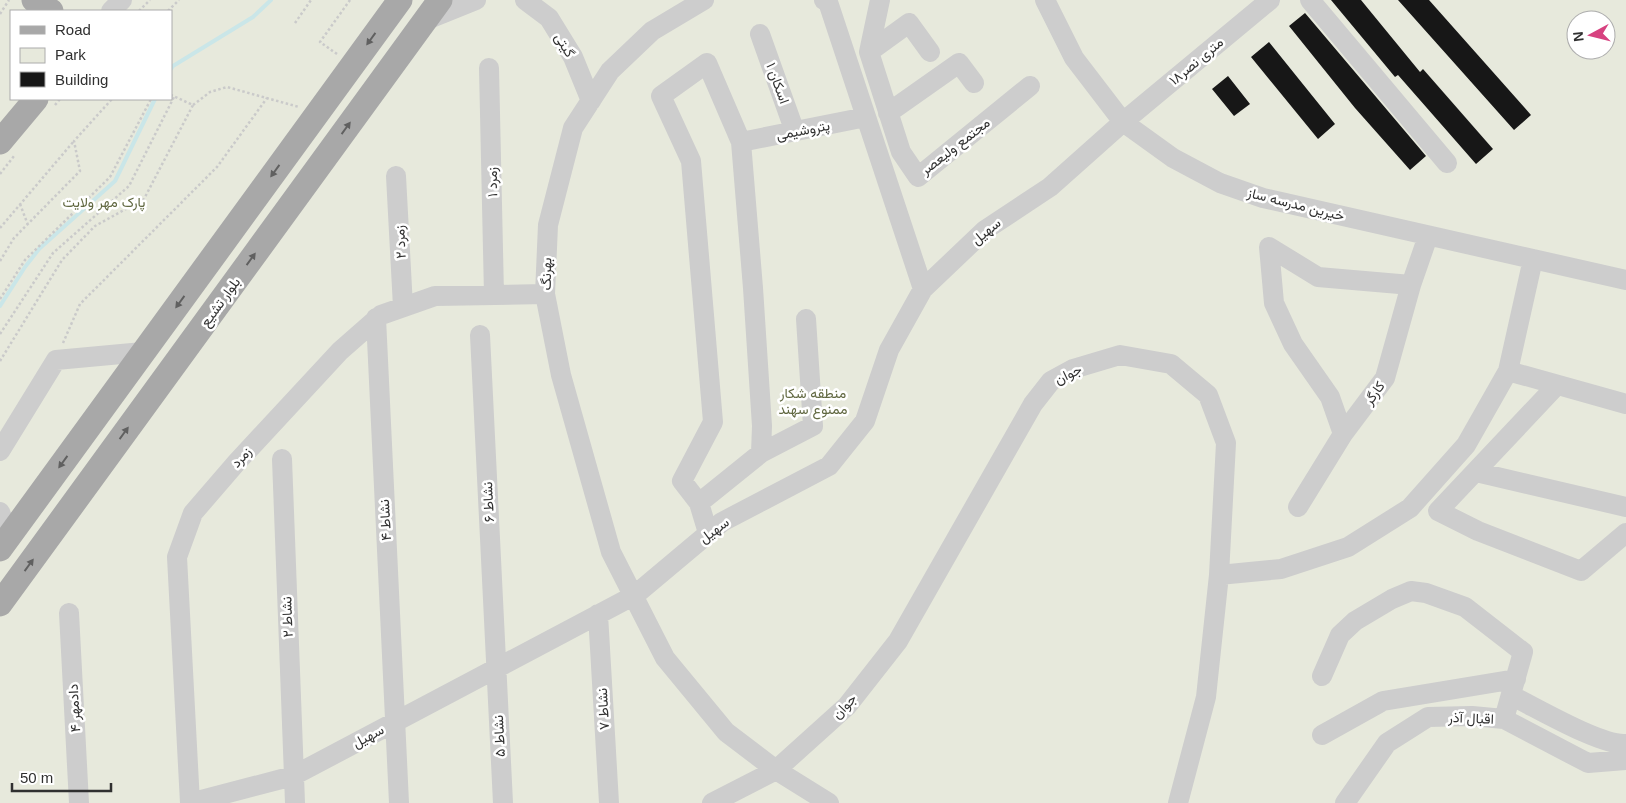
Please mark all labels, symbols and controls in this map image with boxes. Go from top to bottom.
legend [10,10,172,100]
north arrow [1566,10,1616,60]
text: Road [55,21,91,38]
street label: گیتی [551,30,578,61]
text: N [1570,31,1587,43]
one-way arrow [366,32,376,46]
street label: ۱۸متری نصر [1166,34,1227,89]
text: Park [55,46,86,63]
street label: اسکان ۱ [762,60,793,106]
text: Building [55,71,108,88]
street label: مجتمع ولیعصر [917,114,995,181]
street label: پتروشیمی [775,117,832,145]
one-way arrow [341,122,352,135]
one-way arrow [270,164,280,178]
street label: زمرد ۱ [484,167,501,197]
street label: خیرین مدرسه ساز [1245,184,1346,225]
park label: پارک مهر ولایت [63,194,145,212]
street label: سهیل [968,214,1004,248]
street label: زمرد ۲ [391,225,410,259]
one-way arrow [246,252,256,266]
street label: بهرنگ [538,257,555,291]
street label: بلوار تشیع [197,274,246,332]
one-way arrow [174,295,185,308]
street label: جوان [1052,361,1085,388]
street label: کارگر [1360,378,1389,409]
park label: منطقه شکار ممنوع سهند [778,385,848,420]
one-way arrow [119,426,129,440]
street label: زمرد [228,443,255,471]
one-way arrow [58,455,69,468]
street label: نشاط ۶ [479,481,497,523]
street label: نشاط ۴ [376,499,394,541]
street label: سهیل [696,514,733,547]
one-way arrow [24,558,34,572]
street label: نشاط ۲ [278,596,296,638]
street label: دادمهر ۴ [65,683,84,733]
street label: نشاط ۷ [594,688,612,730]
street label: جوان [828,690,860,722]
street label: اقبال آذر [1447,709,1494,729]
street label: نشاط ۵ [490,715,508,757]
street label: سهیل [350,721,387,752]
scale bar [12,760,111,792]
text: 50 m [20,769,53,786]

